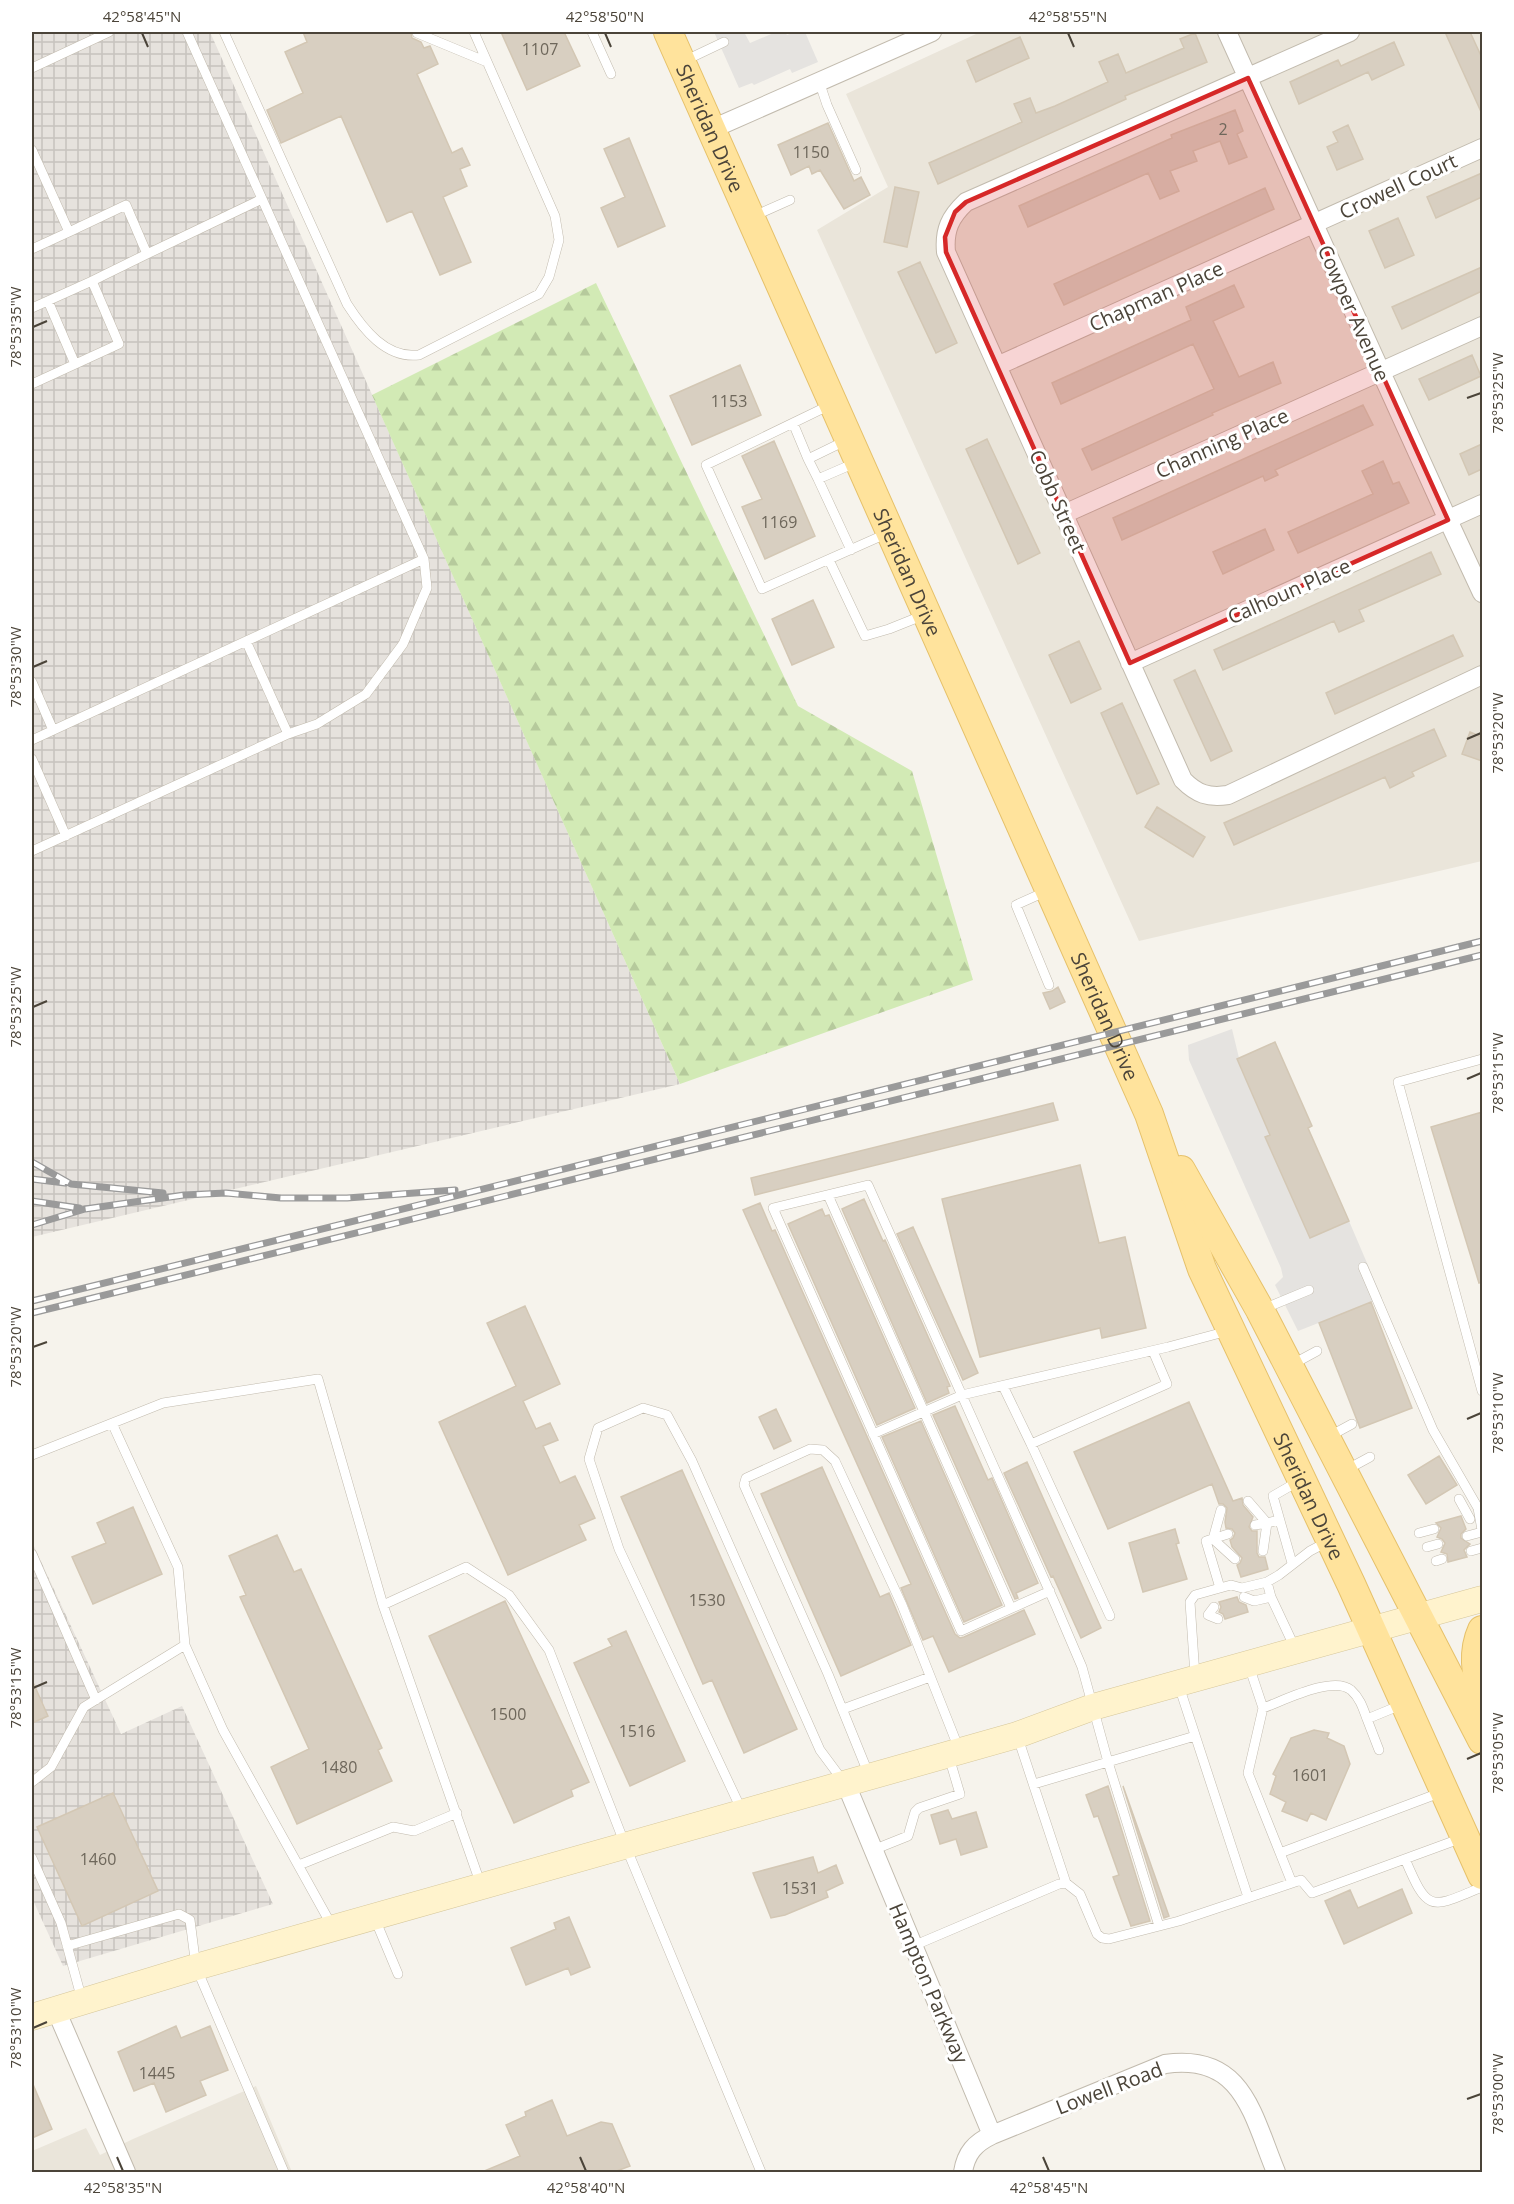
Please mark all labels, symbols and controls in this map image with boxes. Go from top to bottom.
text: 42°58'45"N [103,6,181,26]
text: 42°58'50"N [566,6,644,26]
text: 42°58'55"N [1029,6,1107,26]
house number: 1107 [522,38,558,60]
street label: Sheridan Drive [670,60,751,196]
house number: 2 [1218,118,1228,140]
house number: 1150 [793,141,829,163]
street label: Crowell Court [1335,147,1461,225]
street label: Cowper Avenue [1312,241,1396,385]
street label: Chapman Place [1085,254,1227,338]
text: 78°53'35"W [5,286,25,368]
text: 78°53'25"W [1487,352,1507,434]
house number: 1153 [711,390,747,412]
street label: Channing Place [1151,402,1293,484]
street label: Cobb Street [1023,445,1093,557]
street label: Sheridan Drive [868,504,948,640]
house number: 1169 [761,511,797,533]
street label: Calhoun Place [1223,552,1355,630]
text: 78°53'30"W [5,626,25,708]
text: 78°53'20"W [1487,692,1507,774]
street label: Sheridan Drive [1065,948,1146,1084]
text: 78°53'25"W [5,966,25,1048]
text: 78°53'15"W [1487,1032,1507,1114]
text: 78°53'20"W [5,1306,25,1388]
text: 78°53'10"W [1487,1372,1507,1454]
street label: Sheridan Drive [1268,1428,1351,1564]
house number: 1530 [689,1589,725,1611]
text: 78°53'15"W [5,1647,25,1729]
house number: 1500 [490,1703,526,1725]
text: 78°53'05"W [1487,1712,1507,1794]
house number: 1516 [619,1720,655,1742]
house number: 1480 [321,1756,357,1778]
house number: 1601 [1292,1764,1328,1786]
house number: 1460 [80,1848,116,1870]
house number: 1531 [782,1877,818,1899]
street label: Hampton Parkway [883,1899,975,2068]
text: 78°53'10"W [5,1987,25,2069]
text: 78°53'00"W [1487,2053,1507,2135]
street label: Lowell Road [1052,2055,1166,2121]
house number: 1445 [139,2062,175,2084]
text: 42°58'35"N [84,2177,162,2197]
text: 42°58'40"N [547,2177,625,2197]
text: 42°58'45"N [1010,2177,1088,2197]

